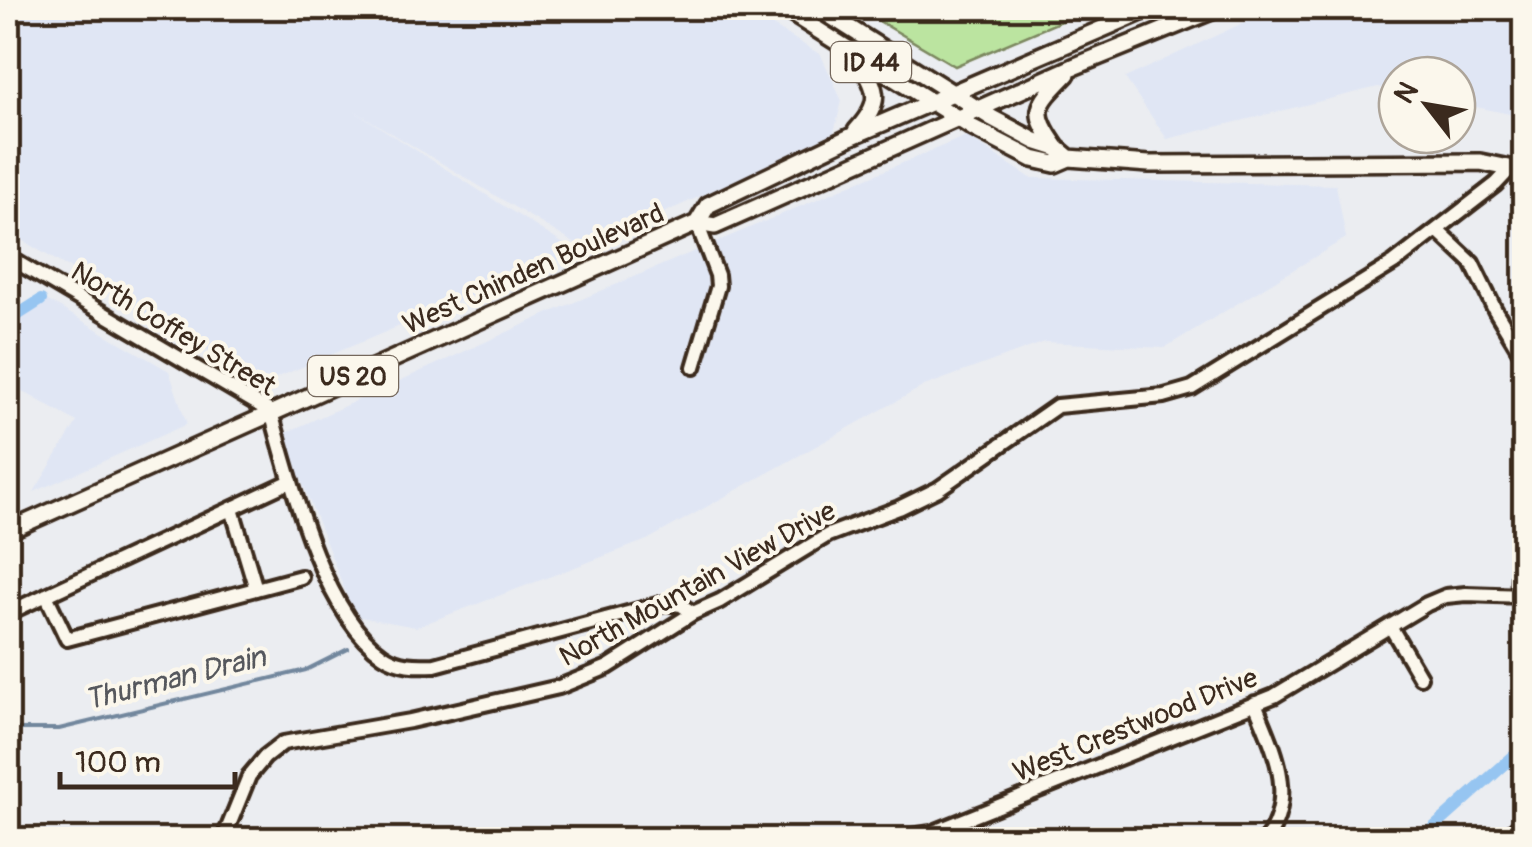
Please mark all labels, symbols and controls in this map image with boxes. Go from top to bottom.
road number: ID 44 [831,42,911,82]
north arrow [1377,55,1477,155]
text: N [1387,76,1427,110]
street label: West Chinden Boulevard [398,196,670,343]
street label: North Coffey Street [64,254,283,405]
road number: US 20 [308,356,398,396]
street label: North Mountain View Drive [553,494,842,675]
water label: Thurman Drain [81,638,271,719]
street label: West Crestwood Drive [1008,660,1263,790]
scale bar [60,727,235,789]
text: 100 m [75,744,161,781]

